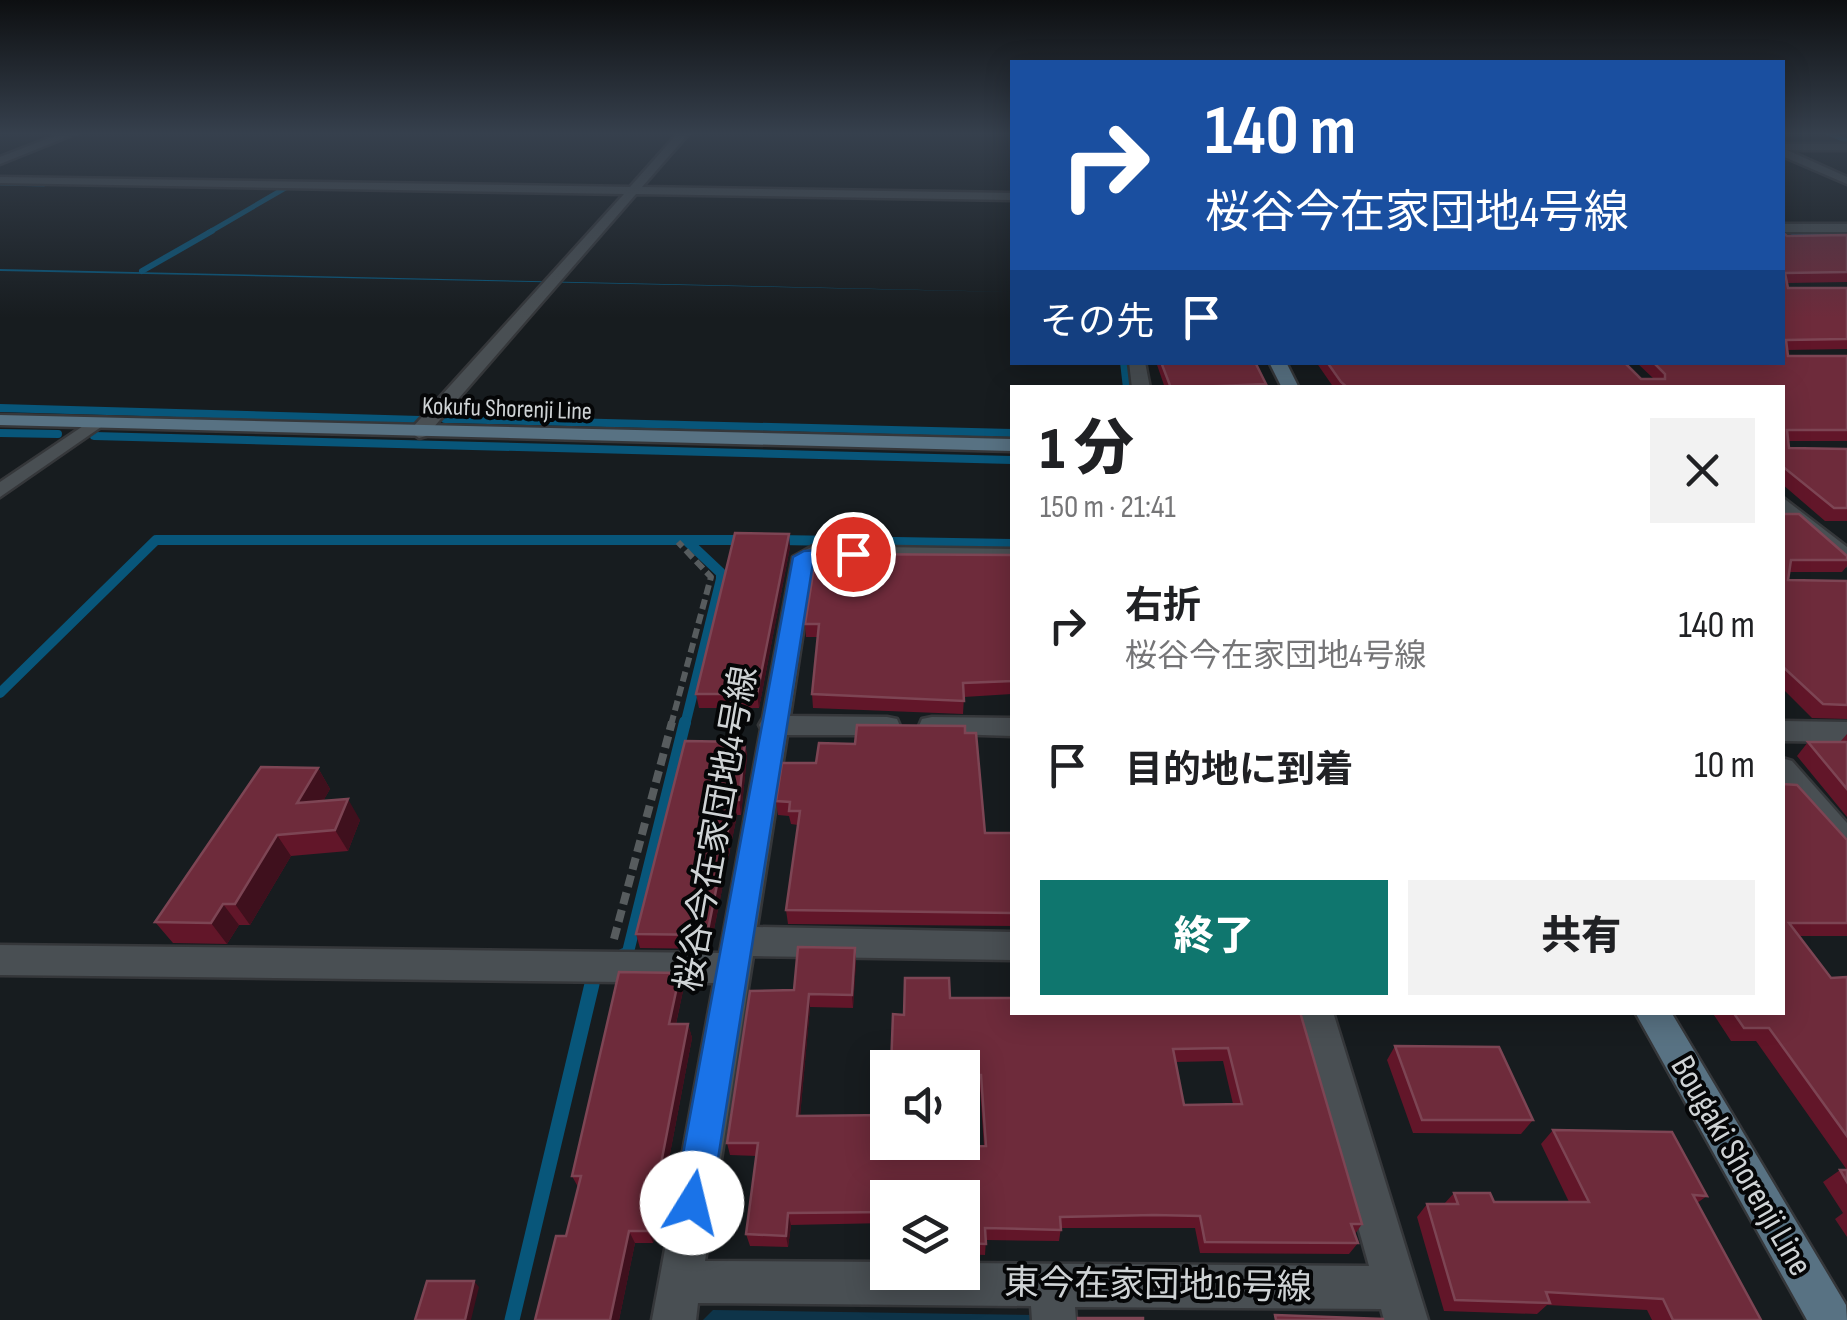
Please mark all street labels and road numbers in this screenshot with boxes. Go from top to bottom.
street label: Kokufu Shorenji Line [422,391,592,427]
street label: 桜谷今在家団地4号線 [667,663,767,995]
street label: Bougaki Shorenji Line [1661,1048,1821,1284]
street label: 東今在家団地16号線 [1004,1262,1312,1310]

